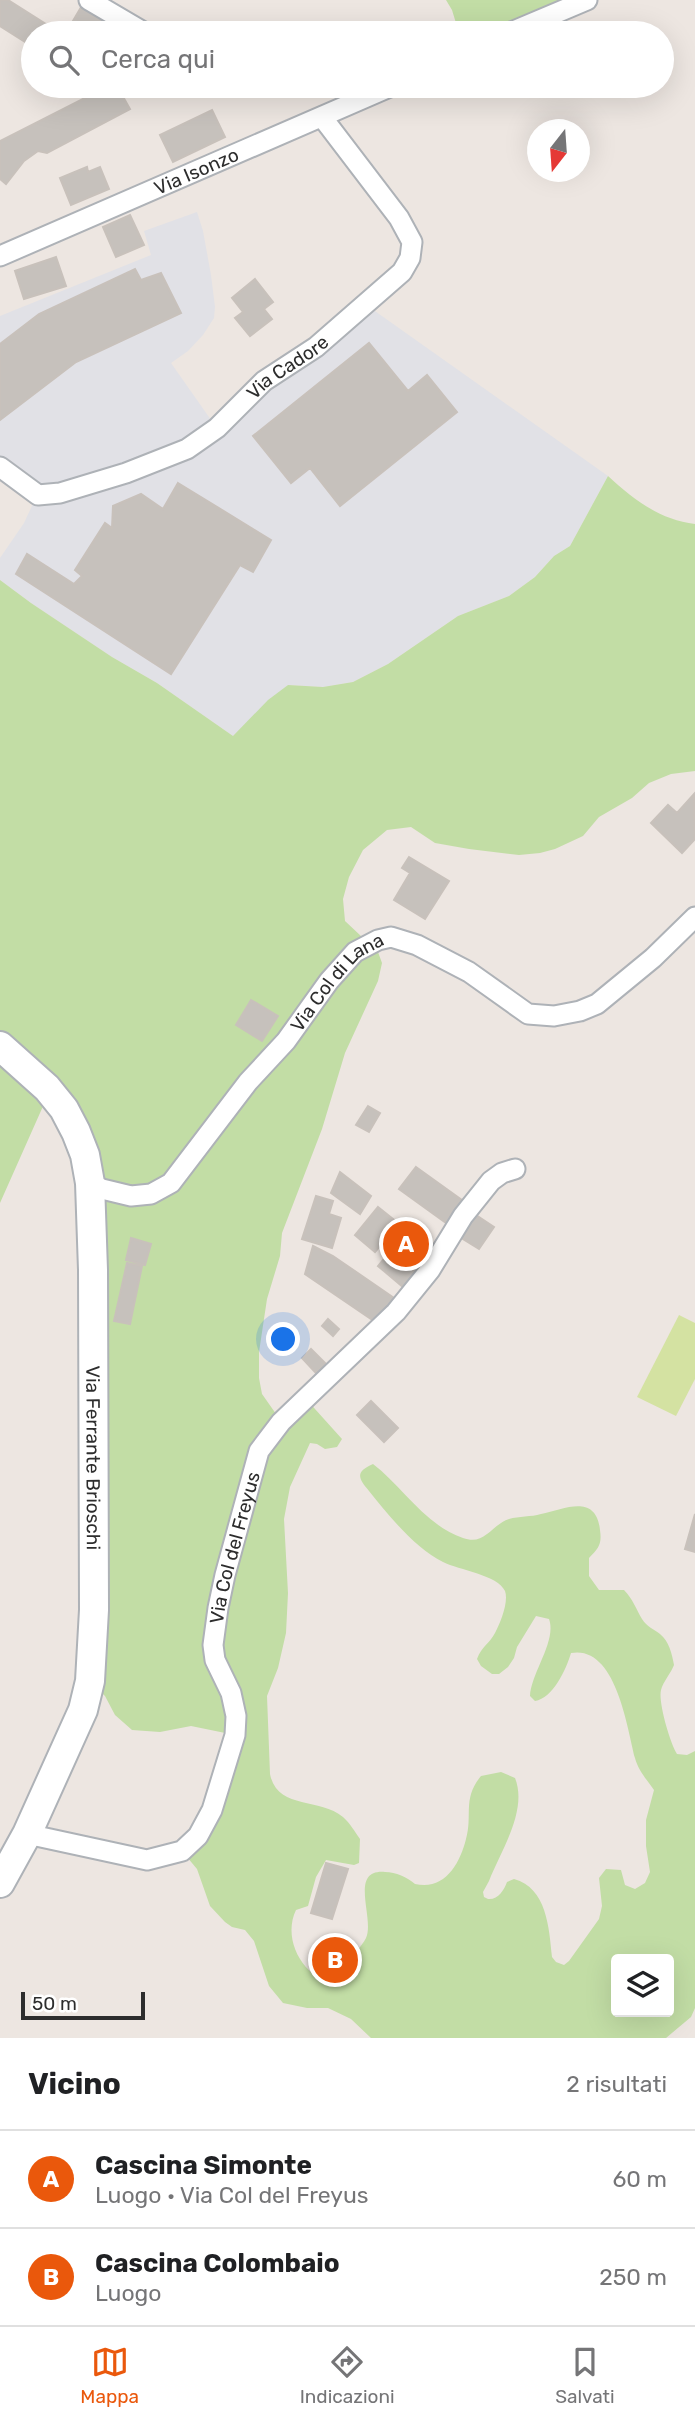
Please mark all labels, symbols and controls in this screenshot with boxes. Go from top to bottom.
search box [21,21,674,98]
icon: search [45,41,83,79]
text: Cerca qui [101,44,215,75]
north arrow [527,119,590,182]
street label: Via Isonzo [151,143,242,200]
street label: Via Cadore [242,330,333,404]
street label: Via Col di Lana [286,928,388,1036]
pin: A [383,1218,429,1270]
your location [266,1322,300,1356]
street label: Via Ferrante Brioschi [81,1366,105,1550]
street label: Via Col del Freyus [205,1469,265,1625]
pin: B [312,1934,358,1986]
map controls [611,1954,674,2017]
button: layers [611,1954,674,2017]
scale bar [21,1989,145,2021]
text: 50 m [32,1992,77,2015]
text: Vicino [28,2066,121,2102]
text: 2 risultati [566,2070,667,2098]
text: Cascina Simonte [95,2150,312,2181]
text: A [43,2165,59,2193]
text: 60 m [612,2165,667,2193]
text: Luogo · Via Col del Freyus [95,2181,369,2209]
text: Cascina Colombaio [95,2248,340,2279]
text: B [43,2263,59,2291]
text: 250 m [599,2263,667,2291]
text: Luogo [95,2279,162,2307]
tab: Mappa [80,2343,139,2408]
tab: Indicazioni [300,2343,395,2408]
tab: Salvati [555,2343,615,2408]

